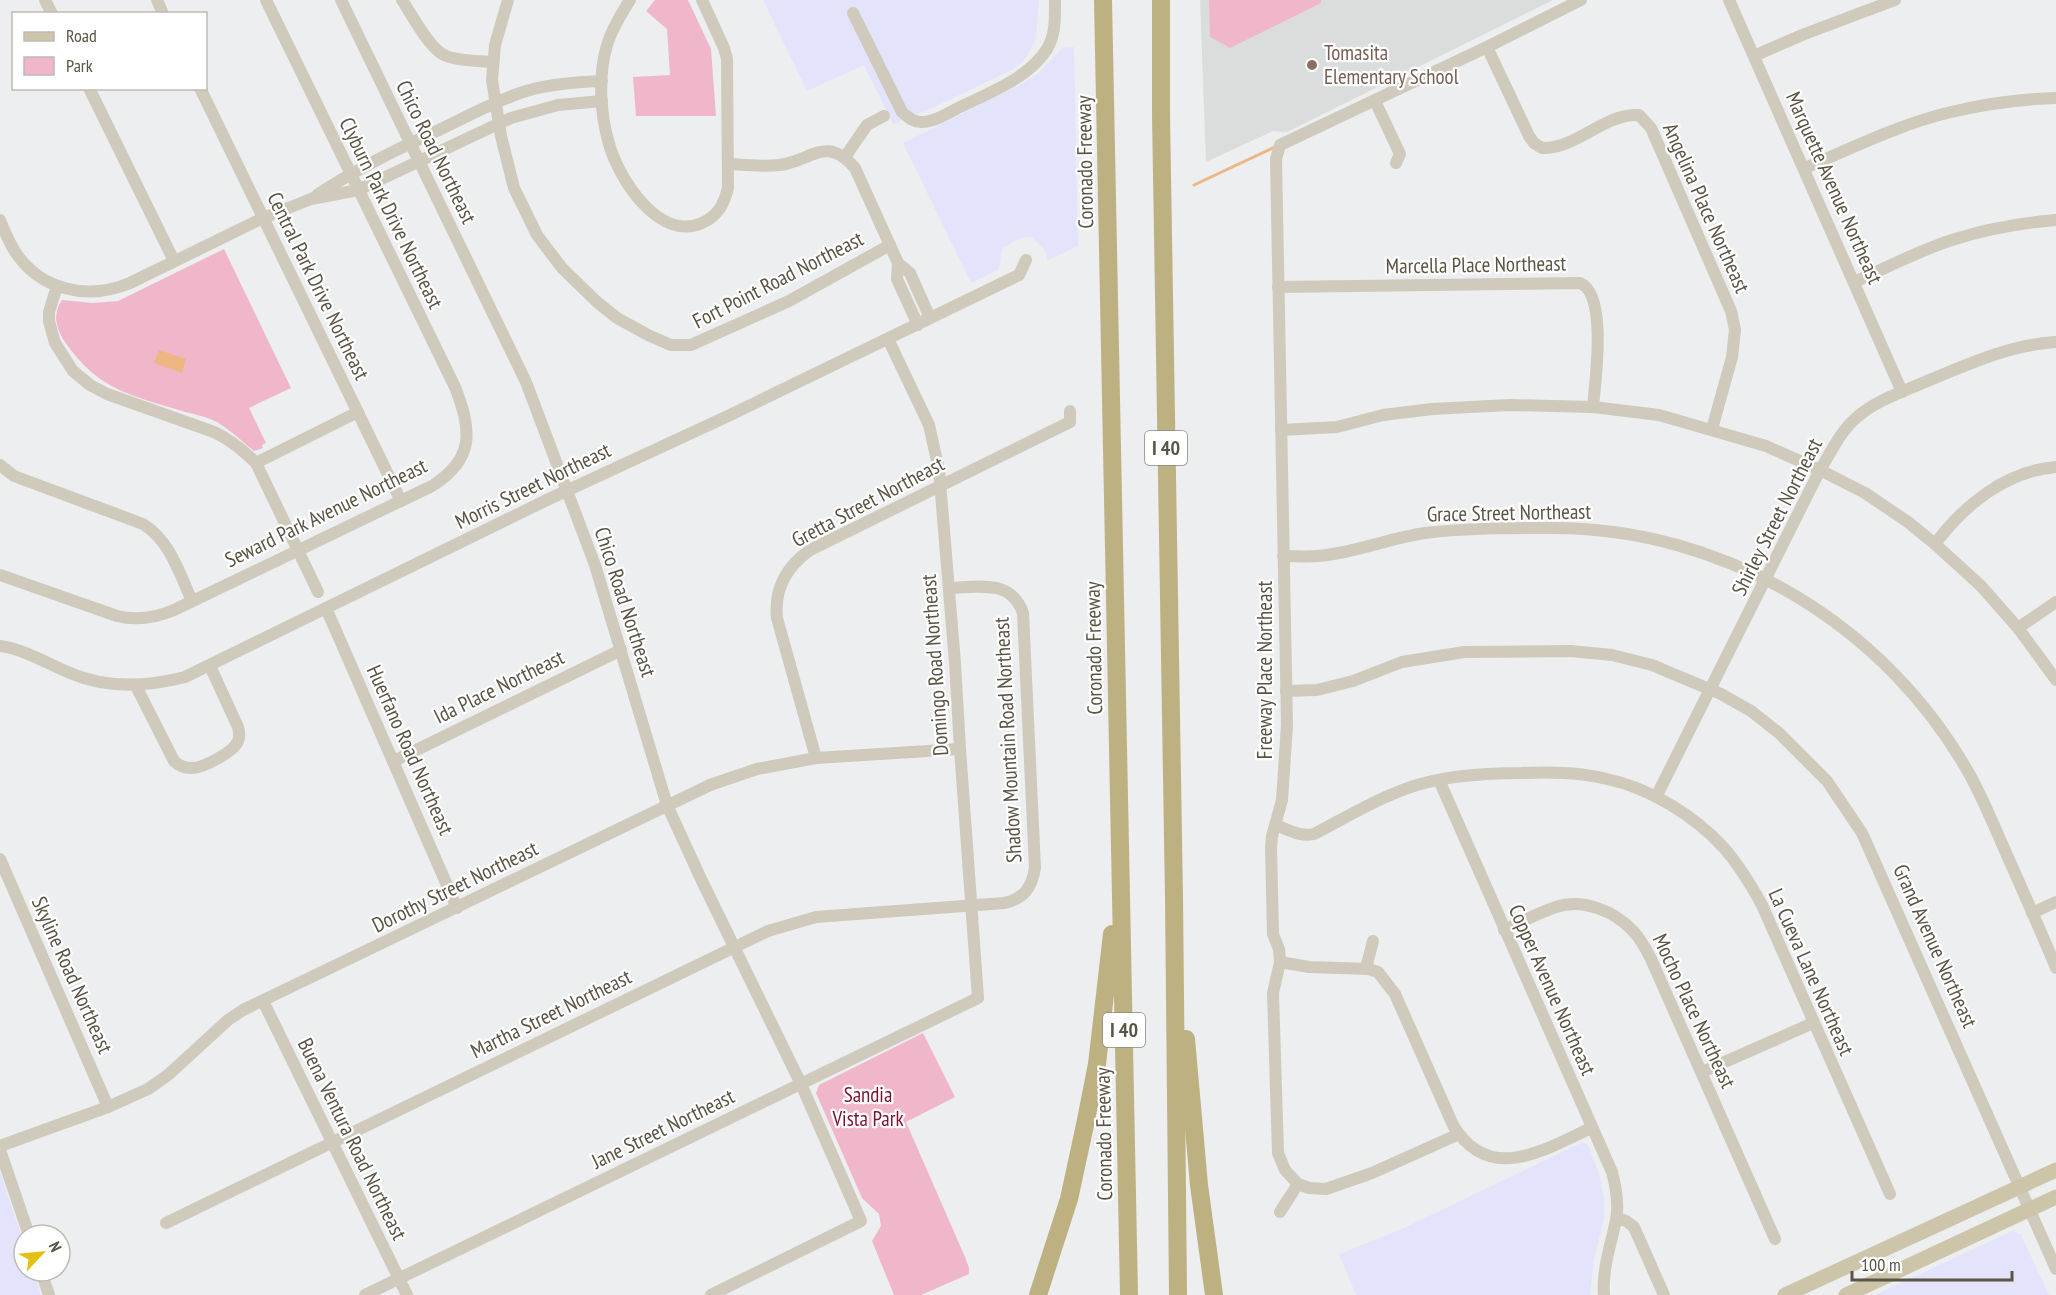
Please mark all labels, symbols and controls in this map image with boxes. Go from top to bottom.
legend [12,12,207,90]
text: Road [66,24,97,47]
place label: Tomasita Elementary School [1324,39,1459,90]
text: Park [66,54,93,77]
marker: Tomasita Elementary School [1305,58,1319,72]
street label: Chico Road Northeast [390,76,483,228]
street label: Marquette Avenue Northeast [1780,88,1889,288]
street label: Coronado Freeway [1070,95,1099,229]
street label: Clyburn Park Drive Northeast [333,113,450,313]
street label: Angelina Place Northeast [1657,119,1756,297]
street label: Central Park Drive Northeast [261,187,376,384]
street label: Fort Point Road Northeast [688,225,868,334]
street label: Marcella Place Northeast [1385,249,1567,280]
road number: I 40 [1145,431,1187,465]
street label: Shirley Street Northeast [1725,433,1828,600]
street label: Morris Street Northeast [451,436,615,535]
street label: Gretta Street Northeast [787,450,949,553]
street label: Seward Park Avenue Northeast [220,452,431,573]
street label: Grace Street Northeast [1427,498,1592,527]
street label: Chico Road Northeast [589,524,662,680]
street label: Domingo Road Northeast [915,573,954,757]
street label: Freeway Place Northeast [1251,580,1278,759]
street label: Coronado Freeway [1079,581,1108,715]
street label: Shadow Mountain Road Northeast [988,616,1027,864]
street label: Ida Place Northeast [429,643,568,730]
street label: Huerfano Road Northeast [361,661,460,839]
street label: Dorothy Street Northeast [367,835,542,938]
street label: Grand Avenue Northeast [1887,860,1984,1032]
street label: La Cueva Lane Northeast [1763,884,1860,1060]
street label: Skyline Road Northeast [26,892,119,1058]
street label: Copper Avenue Northeast [1503,900,1602,1079]
street label: Mocho Place Northeast [1647,929,1742,1092]
street label: Martha Street Northeast [466,963,636,1064]
road number: I 40 [1103,1013,1145,1047]
street label: Buena Ventura Road Northeast [292,1033,413,1244]
street label: Coronado Freeway [1089,1067,1118,1201]
park label: Sandia Vista Park [831,1081,904,1132]
street label: Jane Street Northeast [586,1082,739,1175]
north arrow [12,1223,72,1283]
text: N [45,1238,66,1255]
scale bar [1852,1244,2012,1282]
text: 100 m [1861,1253,1901,1276]

